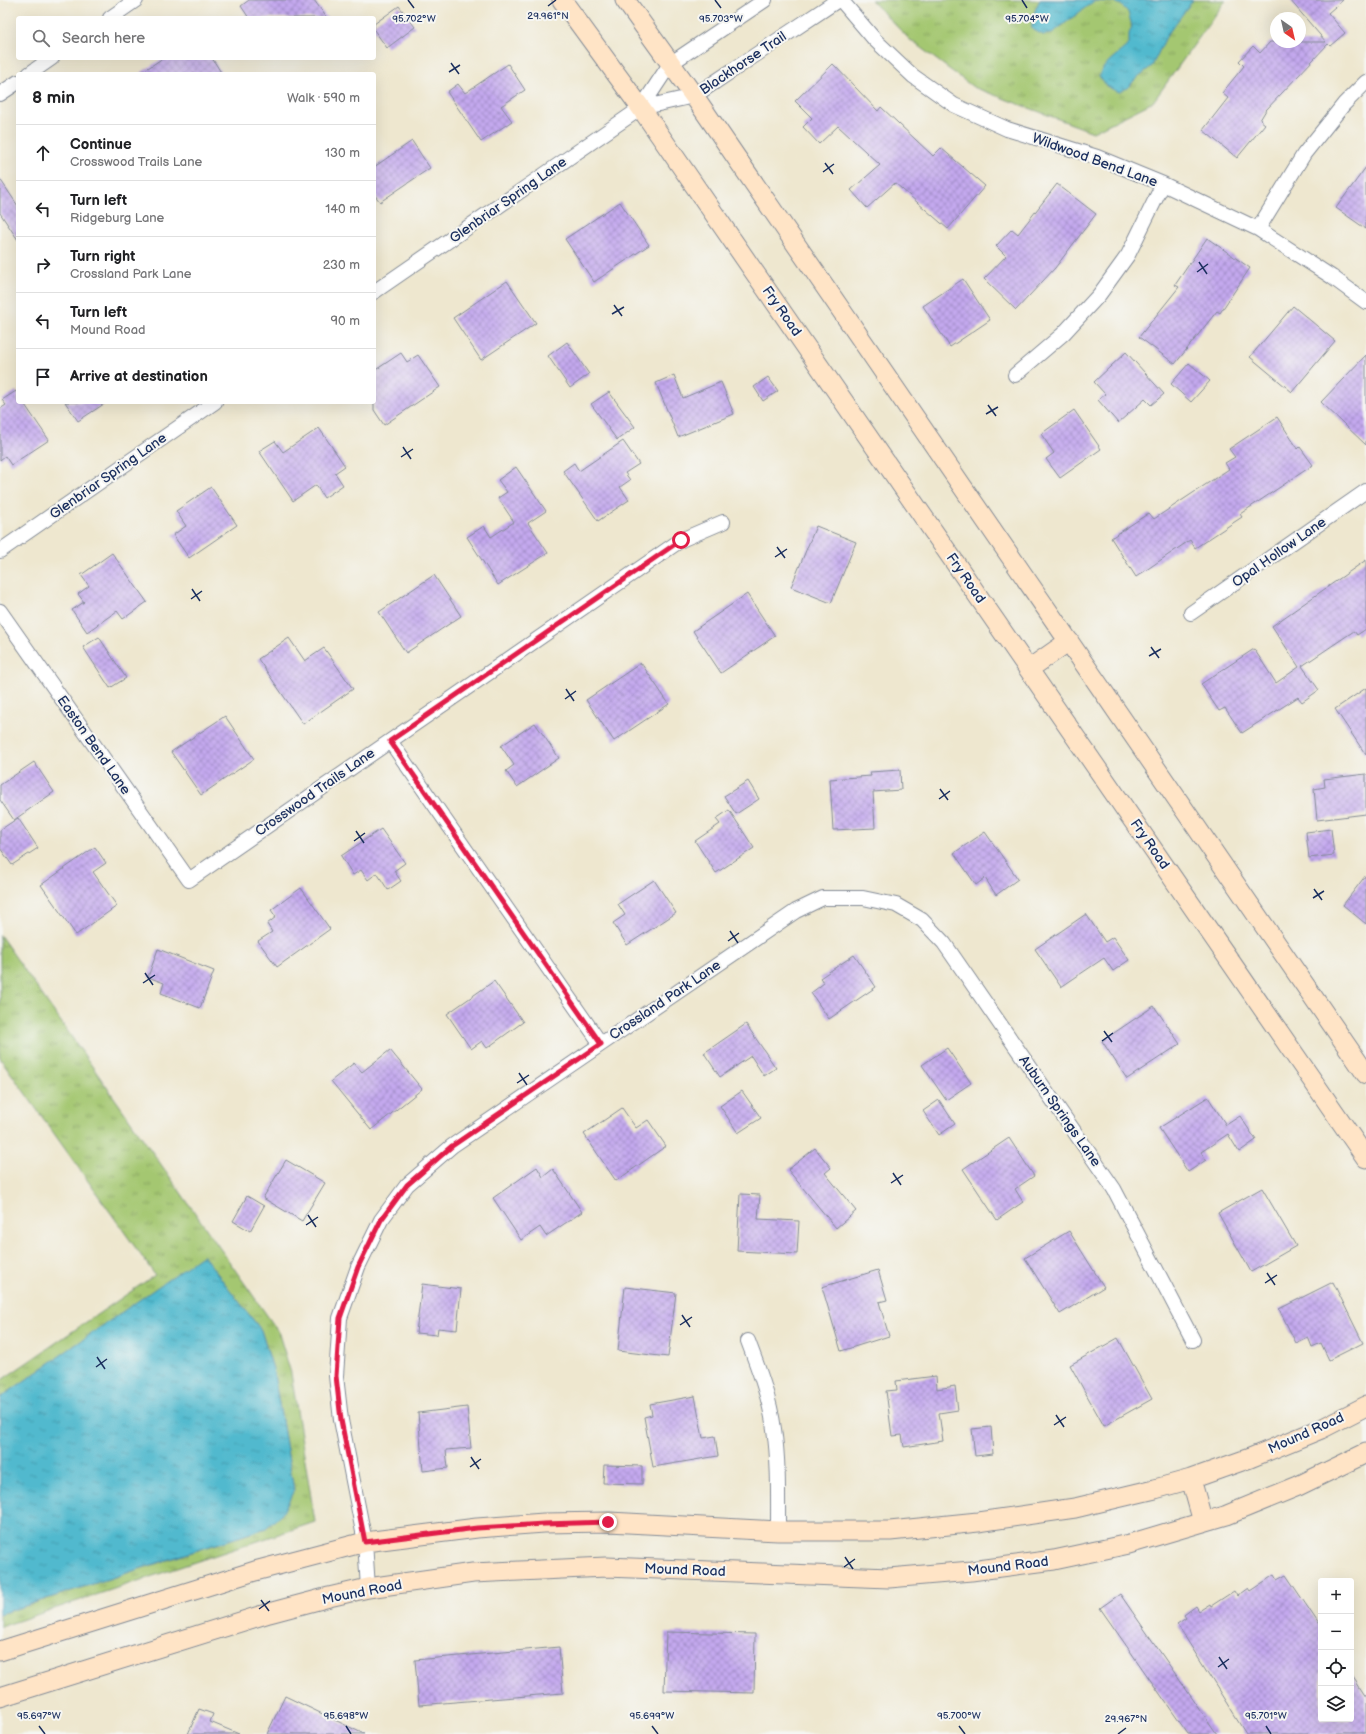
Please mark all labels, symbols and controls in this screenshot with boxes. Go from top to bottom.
text: 29.961°N [527,10,569,22]
north arrow [1270,12,1306,48]
text: 95.702°W [392,13,436,25]
text: 95.703°W [699,13,743,25]
text: 95.704°W [1005,13,1049,25]
search box [16,16,376,60]
icon: search [30,27,52,49]
street label: Blackhorse Trail [696,28,790,98]
text: Search here [62,29,145,48]
text: 8 min [32,88,75,108]
text: Walk · 590 m [287,90,360,106]
street label: Wildwood Bend Lane [1030,129,1160,191]
text: Continue [70,135,132,154]
icon: ahead [32,142,54,164]
text: 130 m [325,145,360,161]
street label: Glenbriar Spring Lane [446,153,570,247]
text: Crosswood Trails Lane [70,154,202,170]
text: Turn left [70,191,127,210]
icon: left [32,198,54,220]
text: 140 m [325,201,360,217]
text: Ridgeburg Lane [70,210,164,226]
text: Turn right [70,247,135,266]
icon: right [32,254,54,276]
text: 230 m [323,257,360,273]
text: Crossland Park Lane [70,266,191,282]
street label: Fry Road [759,283,805,339]
text: Turn left [70,303,127,322]
icon: left [32,310,54,332]
text: 90 m [331,313,360,329]
text: Mound Road [70,322,145,338]
icon: arrive [32,366,54,388]
text: Arrive at destination [70,367,208,386]
street label: Glenbriar Spring Lane [46,429,170,523]
street label: Opal Hollow Lane [1229,513,1329,591]
route start [672,531,690,549]
street label: Fry Road [943,550,989,606]
street label: Easton Bend Lane [54,692,134,798]
street label: Crosswood Trails Lane [252,744,378,840]
street label: Fry Road [1127,816,1173,872]
street label: Crossland Park Lane [606,956,724,1044]
street label: Auburn Springs Lane [1015,1052,1105,1170]
street label: Mound Road [1265,1409,1347,1457]
route end [599,1513,617,1531]
street label: Mound Road [967,1553,1049,1579]
street label: Mound Road [644,1560,726,1580]
street label: Mound Road [320,1576,404,1608]
map controls [1318,1578,1354,1722]
button: + [1318,1578,1354,1614]
button: − [1318,1614,1354,1650]
button: locate [1318,1650,1354,1686]
button: layers [1318,1686,1354,1722]
text: 95.697°W [17,1710,61,1722]
text: 95.698°W [324,1710,368,1722]
text: 95.699°W [630,1710,674,1722]
text: 95.700°W [937,1710,981,1722]
text: 95.701°W [1245,1710,1287,1722]
text: 29.967°N [1105,1713,1147,1725]

